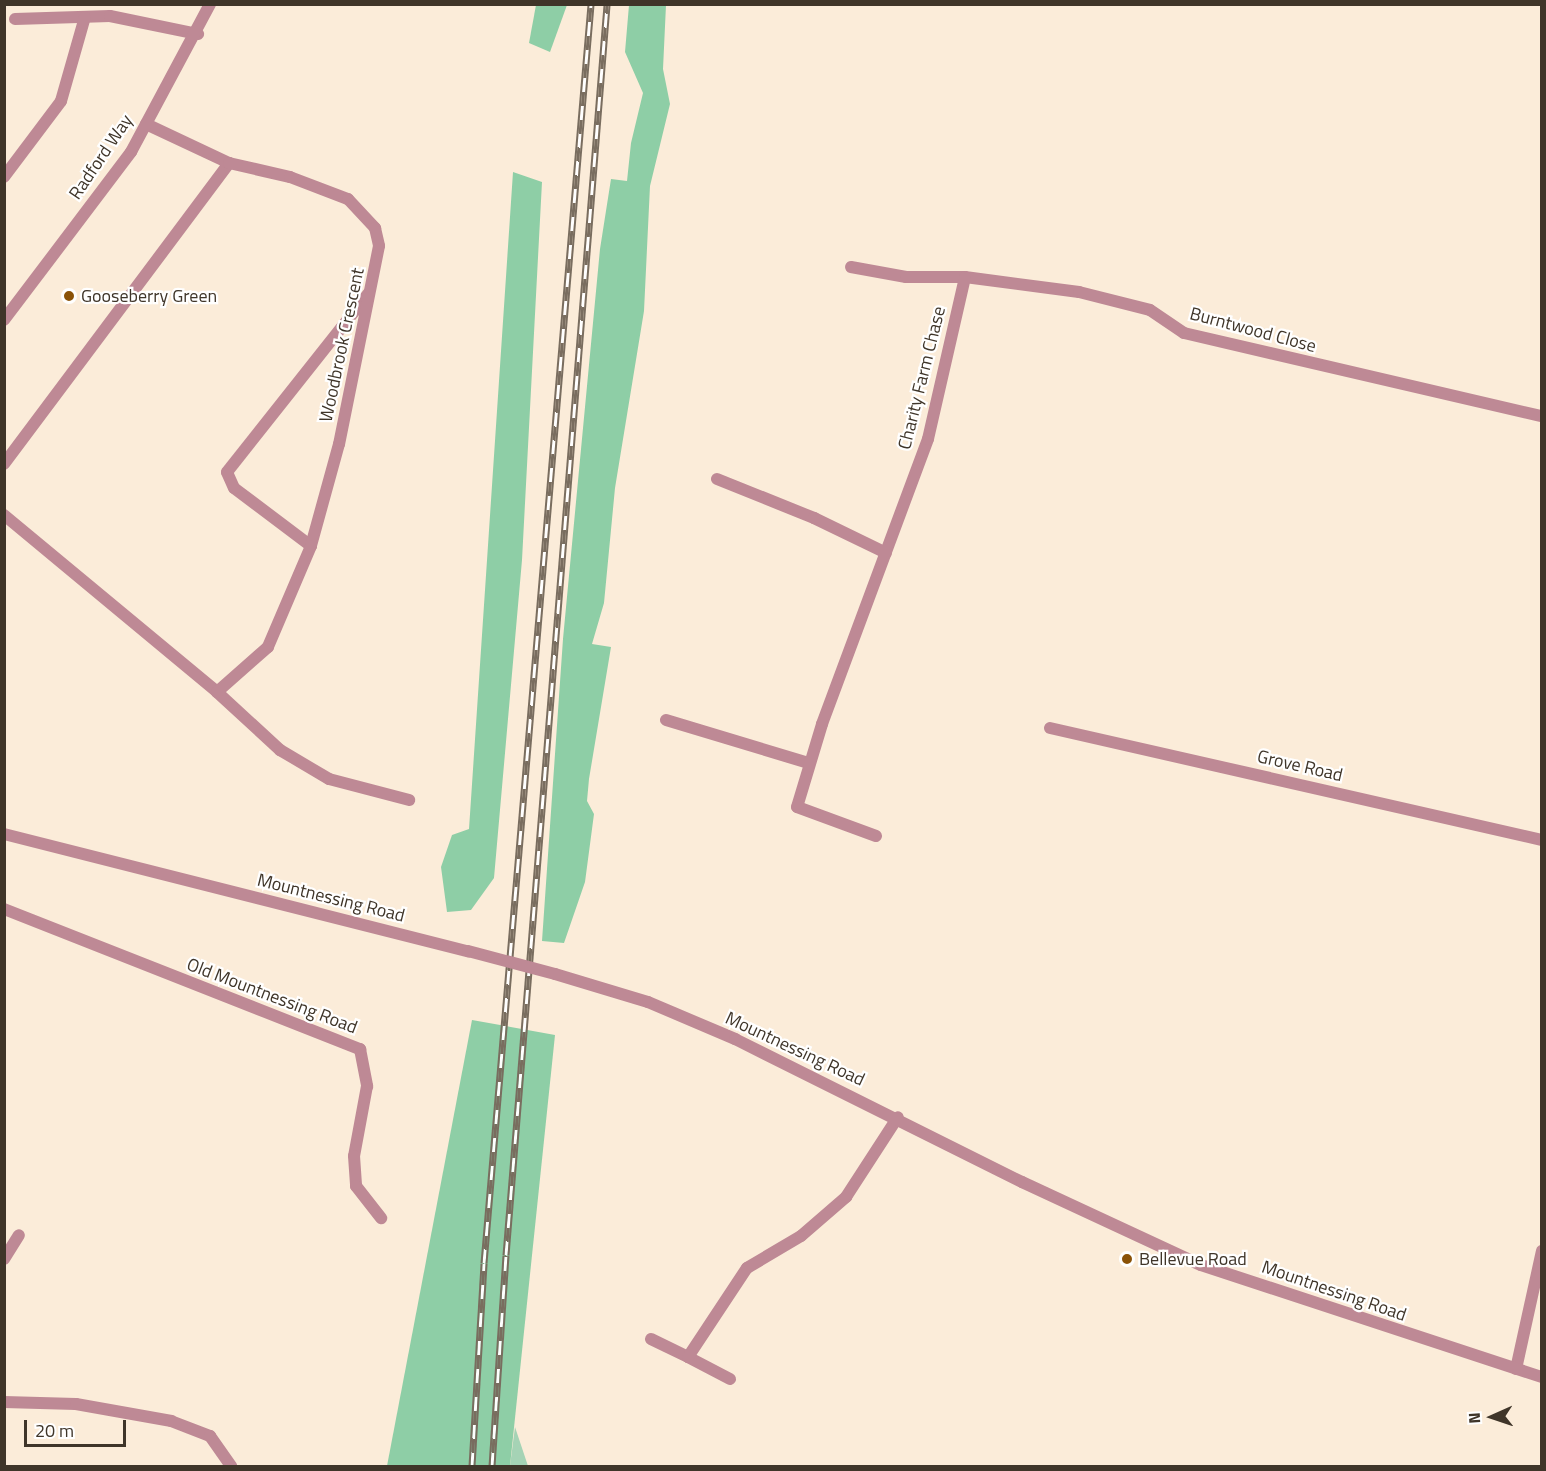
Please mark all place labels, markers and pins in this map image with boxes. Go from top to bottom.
place label: Gooseberry Green [81,285,217,307]
marker: Gooseberry Green [62,289,76,303]
place label: Bellevue Road [1139,1248,1247,1270]
marker: Bellevue Road [1120,1252,1134,1266]

